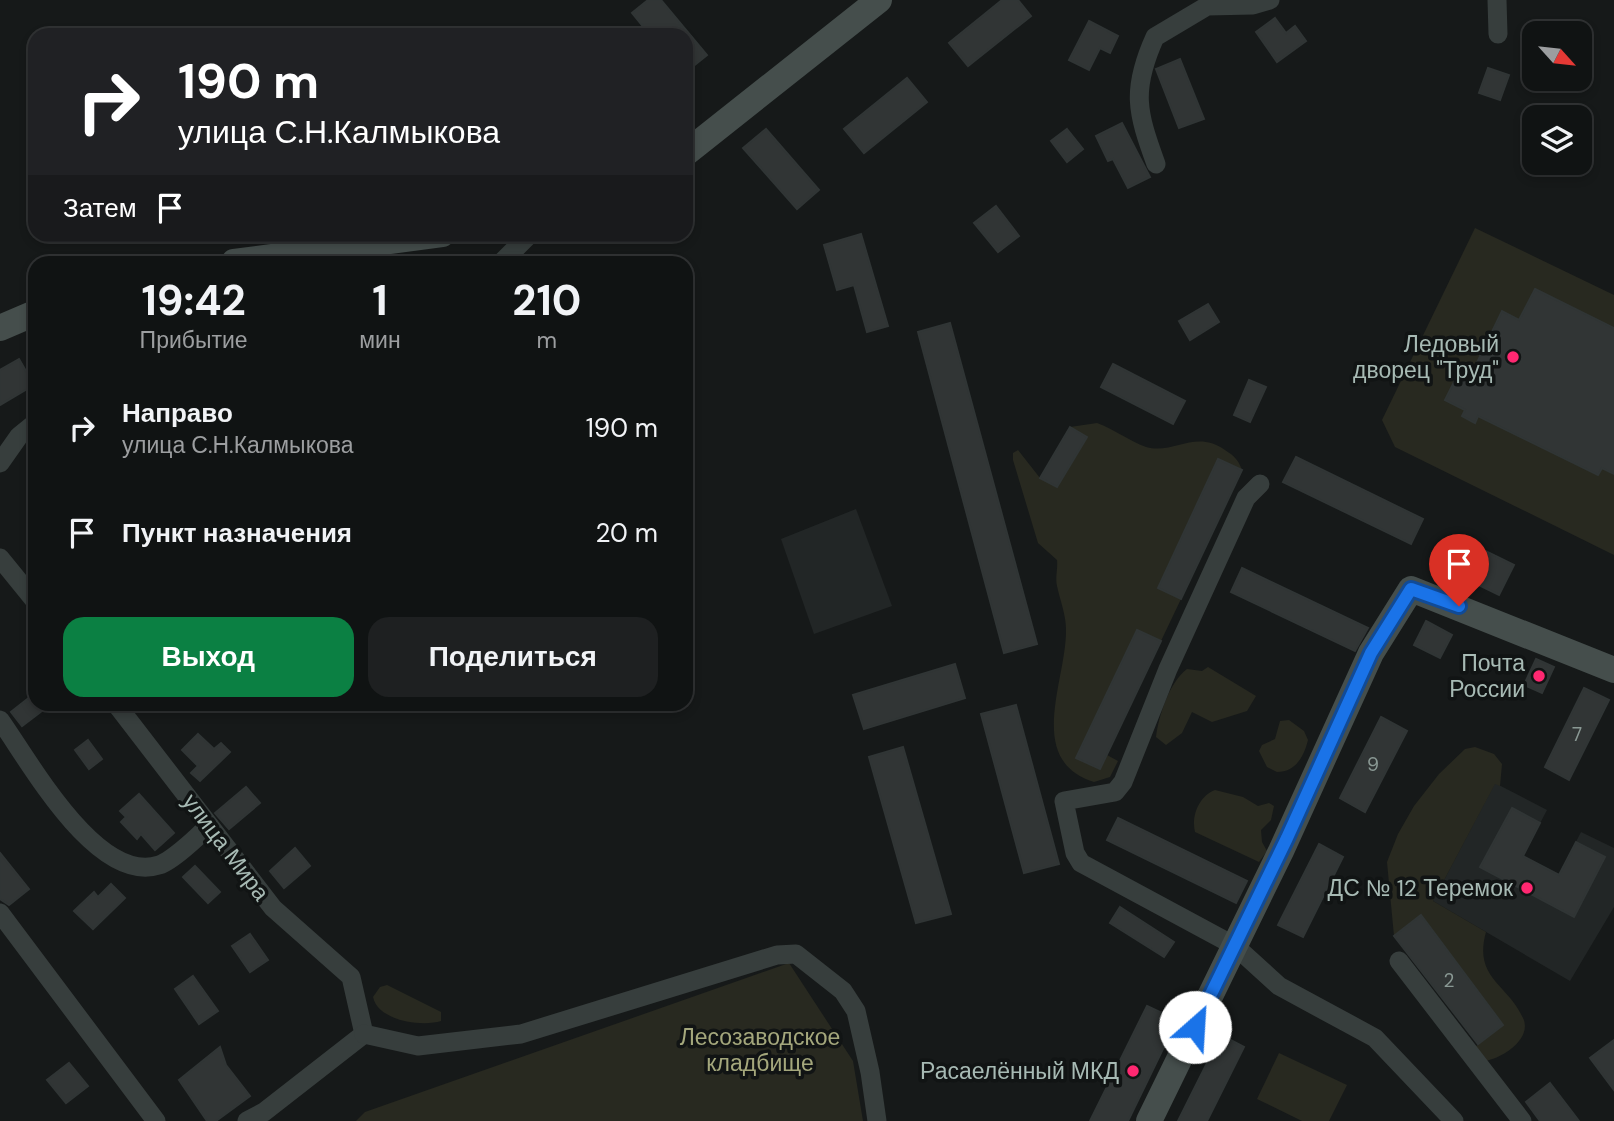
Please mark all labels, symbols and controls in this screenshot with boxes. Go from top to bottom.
north arrow [1522,21,1592,91]
map controls [1522,21,1592,175]
text: 190 m [178,49,319,113]
icon: right [63,56,154,147]
button: layers [1522,105,1592,175]
text: улица С.Н.Калмыкова [178,111,500,153]
icon: arrive [151,189,189,227]
text: Затем [63,191,137,225]
text: 19:42 [142,273,246,328]
text: 1 [372,273,388,328]
text: 210 [512,273,581,328]
text: Прибытие [140,325,248,355]
text: мин [359,325,401,355]
text: m [537,325,557,355]
place label: Ледовый дворец "Труд" [1353,329,1499,385]
marker: Ледовый дворец "Труд" [1505,349,1521,365]
text: Направо [122,396,233,430]
icon: right [63,409,101,447]
text: 190 m [586,411,658,445]
text: улица С.Н.Калмыкова [122,430,354,460]
icon: arrive [63,514,101,552]
text: Пункт назначения [122,516,352,550]
text: 20 m [595,516,658,550]
pin [1429,534,1489,606]
icon: arrive [1440,545,1478,583]
button: Выход [63,617,354,697]
button: Поделиться [368,617,658,697]
place label: Почта России [1449,648,1525,704]
marker: Почта России [1531,668,1547,684]
house number: 7 [1572,722,1582,747]
house number: 9 [1367,752,1379,777]
street label: улица Мира [176,787,276,907]
place label: ДС № 12 Теремок [1328,873,1514,903]
marker: ДС № 12 Теремок [1519,880,1535,896]
house number: 2 [1444,968,1455,993]
position arrow [1158,990,1232,1064]
park label: Лесозаводское кладбище [680,1022,840,1078]
place label: Расаелённый МКД [920,1056,1119,1086]
marker: Расаелённый МКД [1125,1063,1141,1079]

